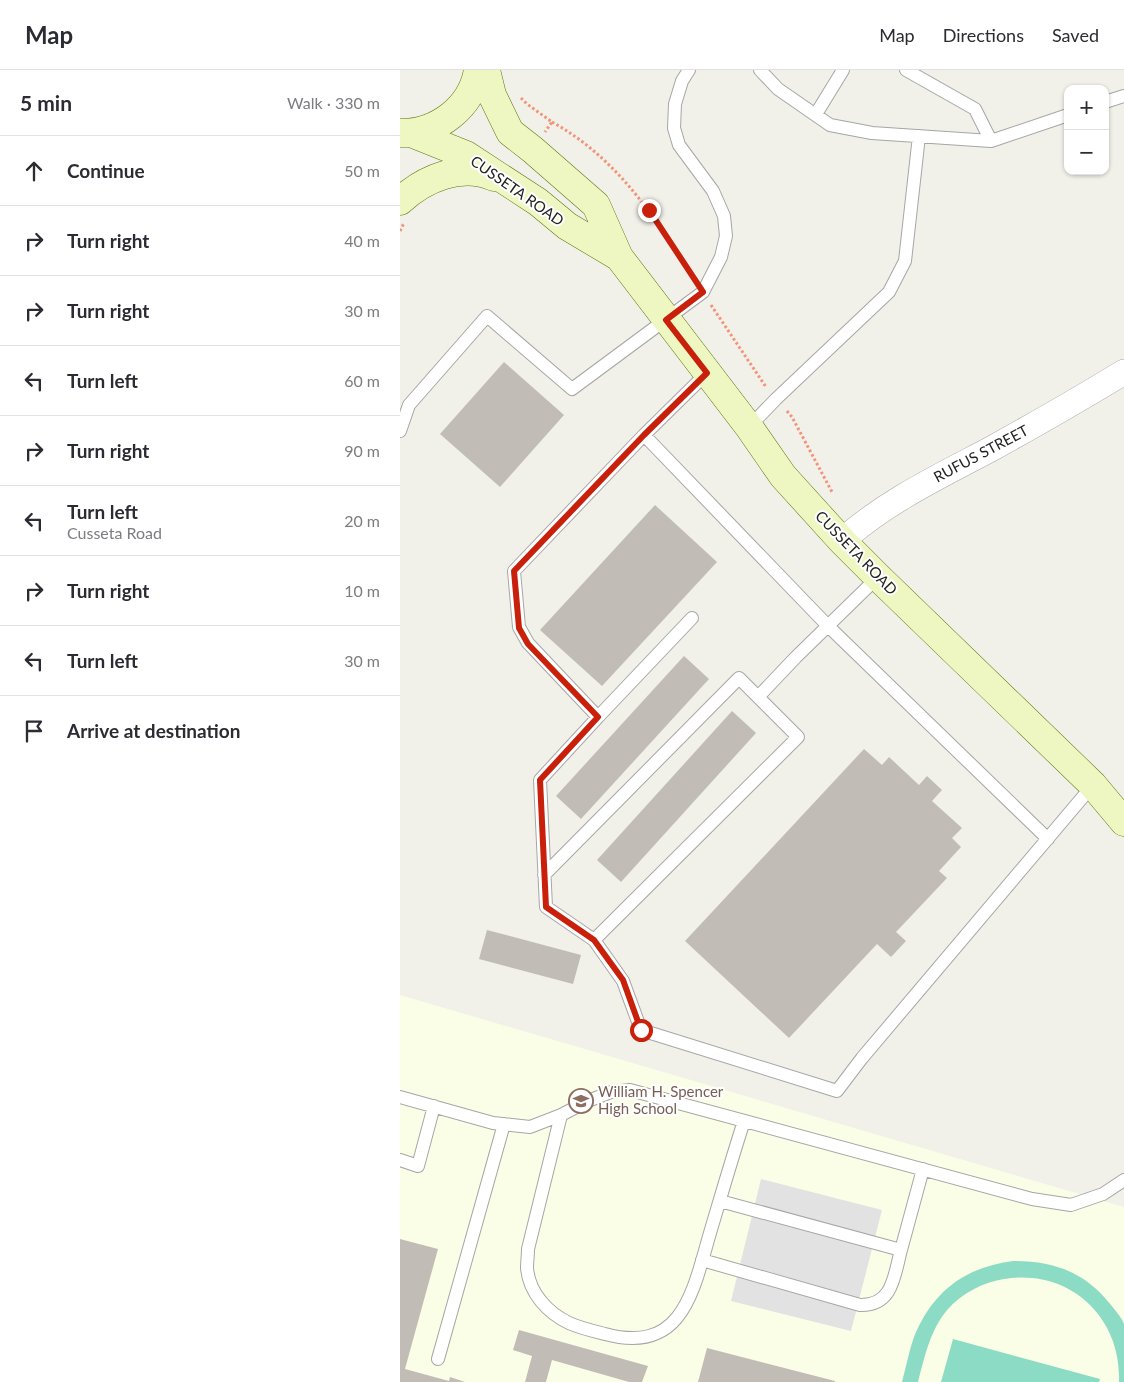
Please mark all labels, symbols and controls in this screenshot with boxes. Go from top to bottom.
text: Map [25,20,73,49]
text: Map [879,24,915,46]
text: Directions [943,24,1024,46]
text: Saved [1052,24,1099,46]
map controls [1064,85,1109,175]
button: + [1064,85,1109,130]
text: 5 min [20,90,72,115]
text: Walk · 330 m [287,93,380,112]
button: − [1064,130,1109,175]
street label: CUSSETA ROAD [467,151,568,229]
icon: ahead [20,157,48,185]
text: Continue [67,159,145,182]
text: 50 m [344,161,380,180]
route end [638,199,661,222]
icon: right [20,227,48,255]
text: Turn right [67,229,149,252]
text: 40 m [344,231,380,250]
icon: right [20,297,48,325]
text: Turn right [67,299,149,322]
text: 30 m [344,301,380,320]
icon: left [20,367,48,395]
text: Turn left [67,369,138,392]
text: 60 m [344,371,380,390]
street label: RUFUS STREET [930,421,1031,486]
icon: right [20,437,48,465]
text: Turn right [67,439,149,462]
text: 90 m [344,441,380,460]
text: Turn left [67,500,138,523]
icon: left [20,507,48,535]
street label: CUSSETA ROAD [812,507,901,598]
text: 20 m [344,511,380,530]
text: Cusseta Road [67,523,162,542]
icon: right [20,577,48,605]
text: Turn right [67,579,149,602]
text: 10 m [344,581,380,600]
icon: left [20,647,48,675]
text: Turn left [67,649,138,672]
text: 30 m [344,651,380,670]
icon: arrive [20,717,48,745]
text: Arrive at destination [67,719,240,742]
route start [630,1019,653,1042]
place label: William H. Spencer High School [598,1082,724,1117]
school or university icon: William H. Spencer High School [568,1088,594,1114]

